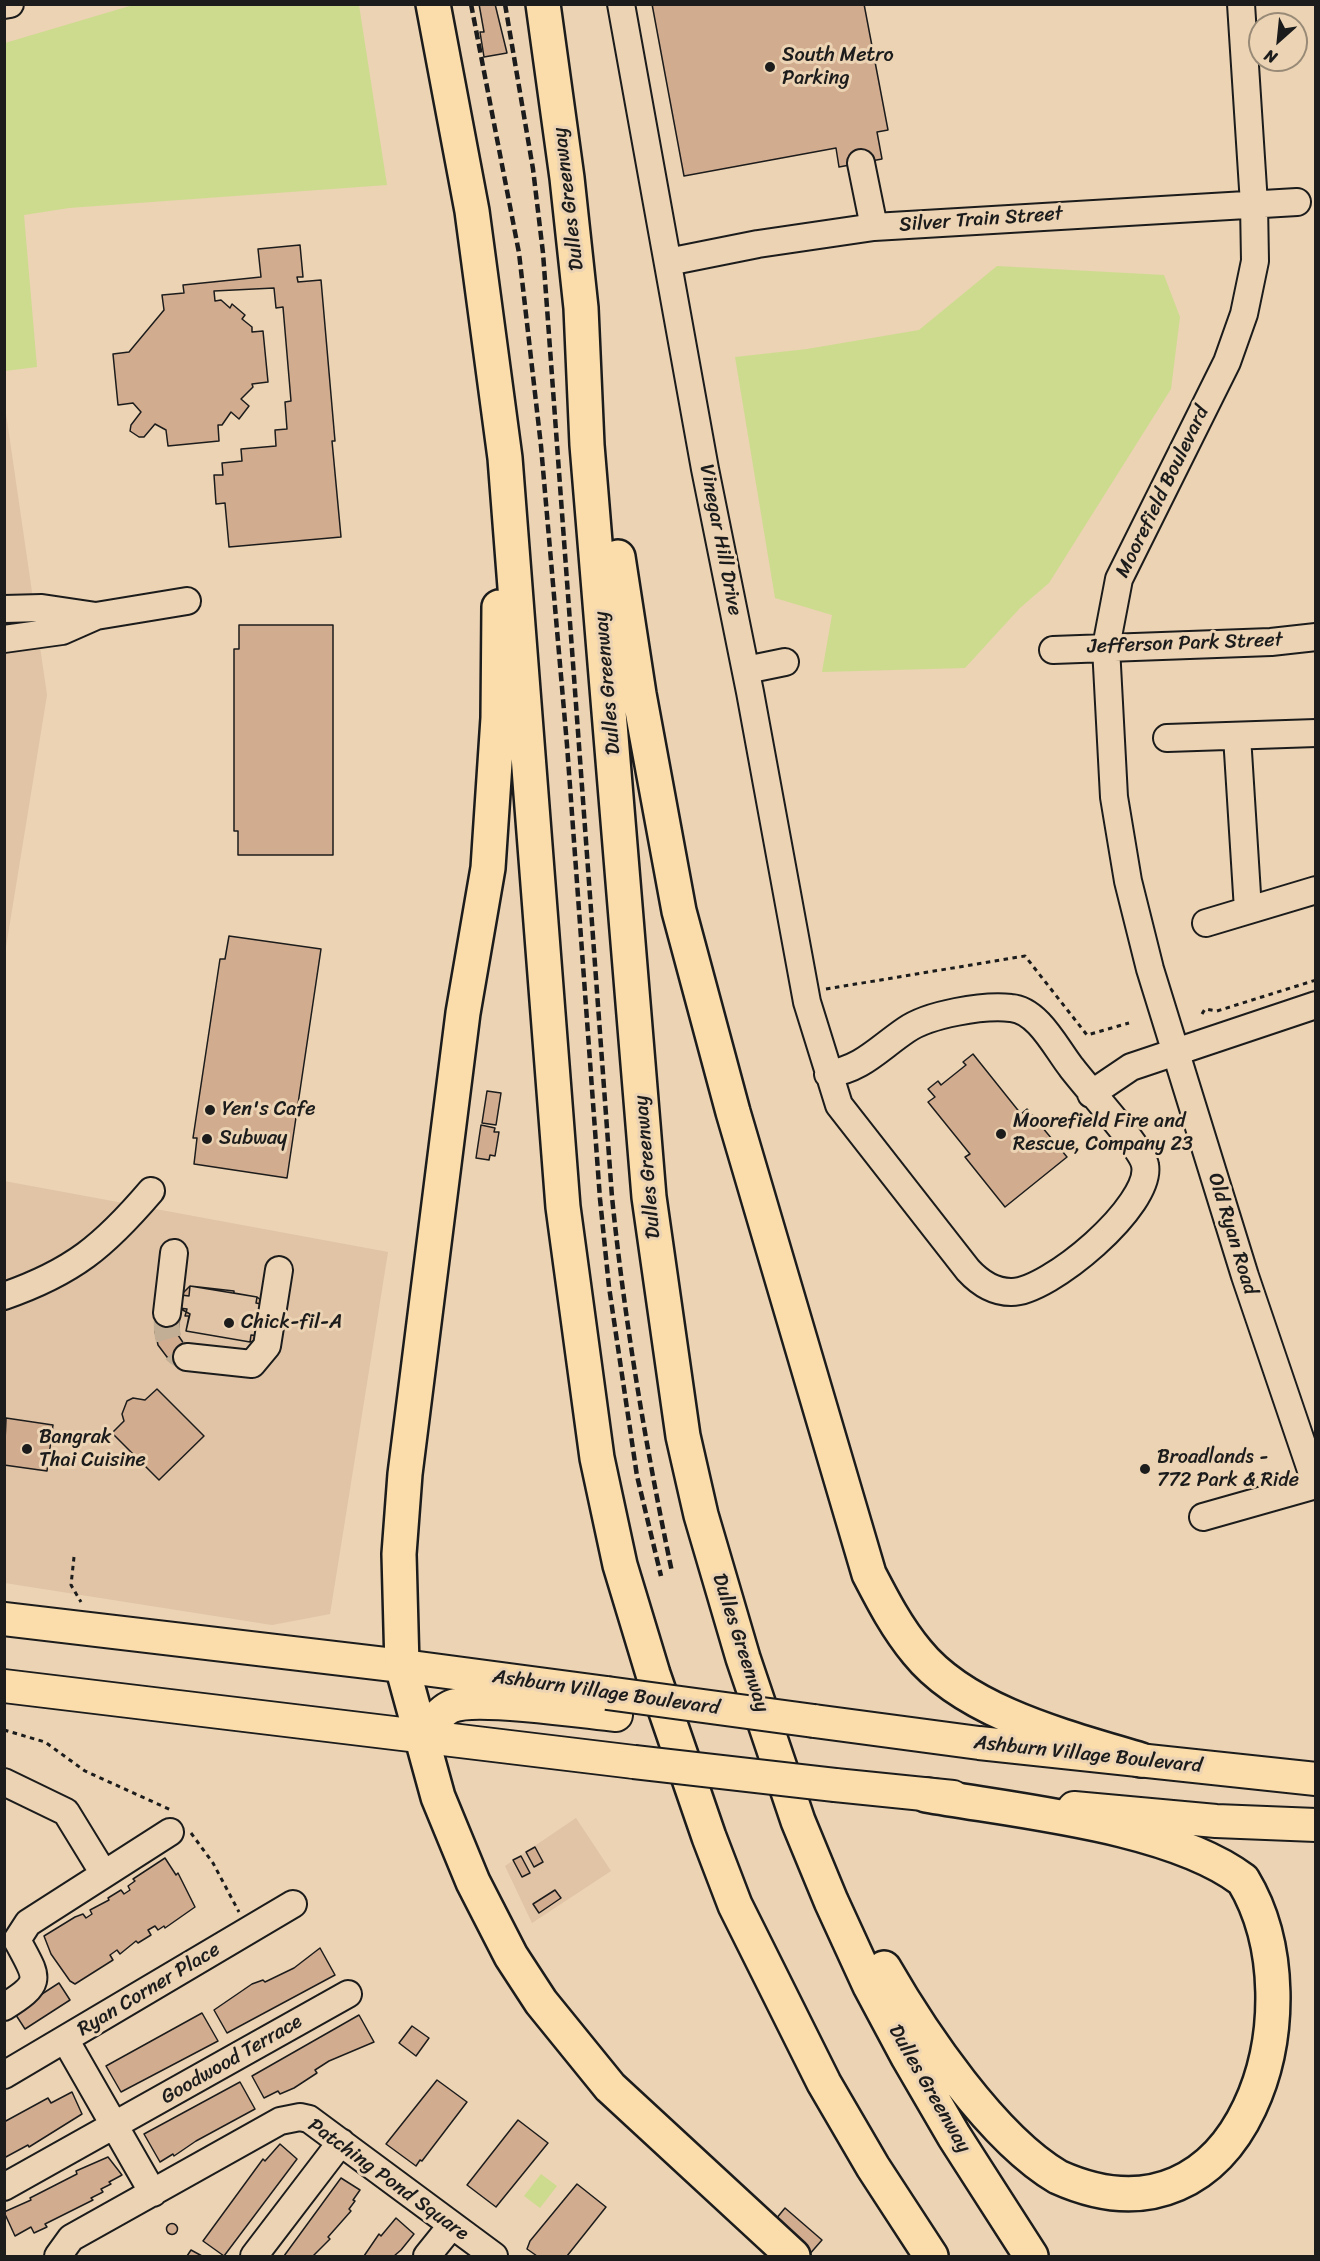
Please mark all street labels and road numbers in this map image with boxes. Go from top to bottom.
street label: Dulles Greenway [548,126,590,272]
street label: Silver Train Street [898,202,1064,238]
street label: Moorefield Boulevard [1111,402,1215,582]
street label: Vinegar Hill Drive [694,462,746,618]
street label: Dulles Greenway [590,610,626,756]
street label: Jefferson Park Street [1087,629,1283,659]
street label: Dulles Greenway [630,1094,666,1240]
street label: Old Ryan Road [1202,1170,1262,1298]
street label: Dulles Greenway [706,1571,774,1715]
street label: Ashburn Village Boulevard [491,1665,721,1721]
street label: Ashburn Village Boulevard [973,1731,1203,1779]
street label: Ryan Corner Place [73,1938,225,2042]
street label: Goodwood Terrace [157,2010,307,2110]
street label: Dulles Greenway [883,2021,975,2157]
street label: Patching Pond Square [303,2114,473,2246]

